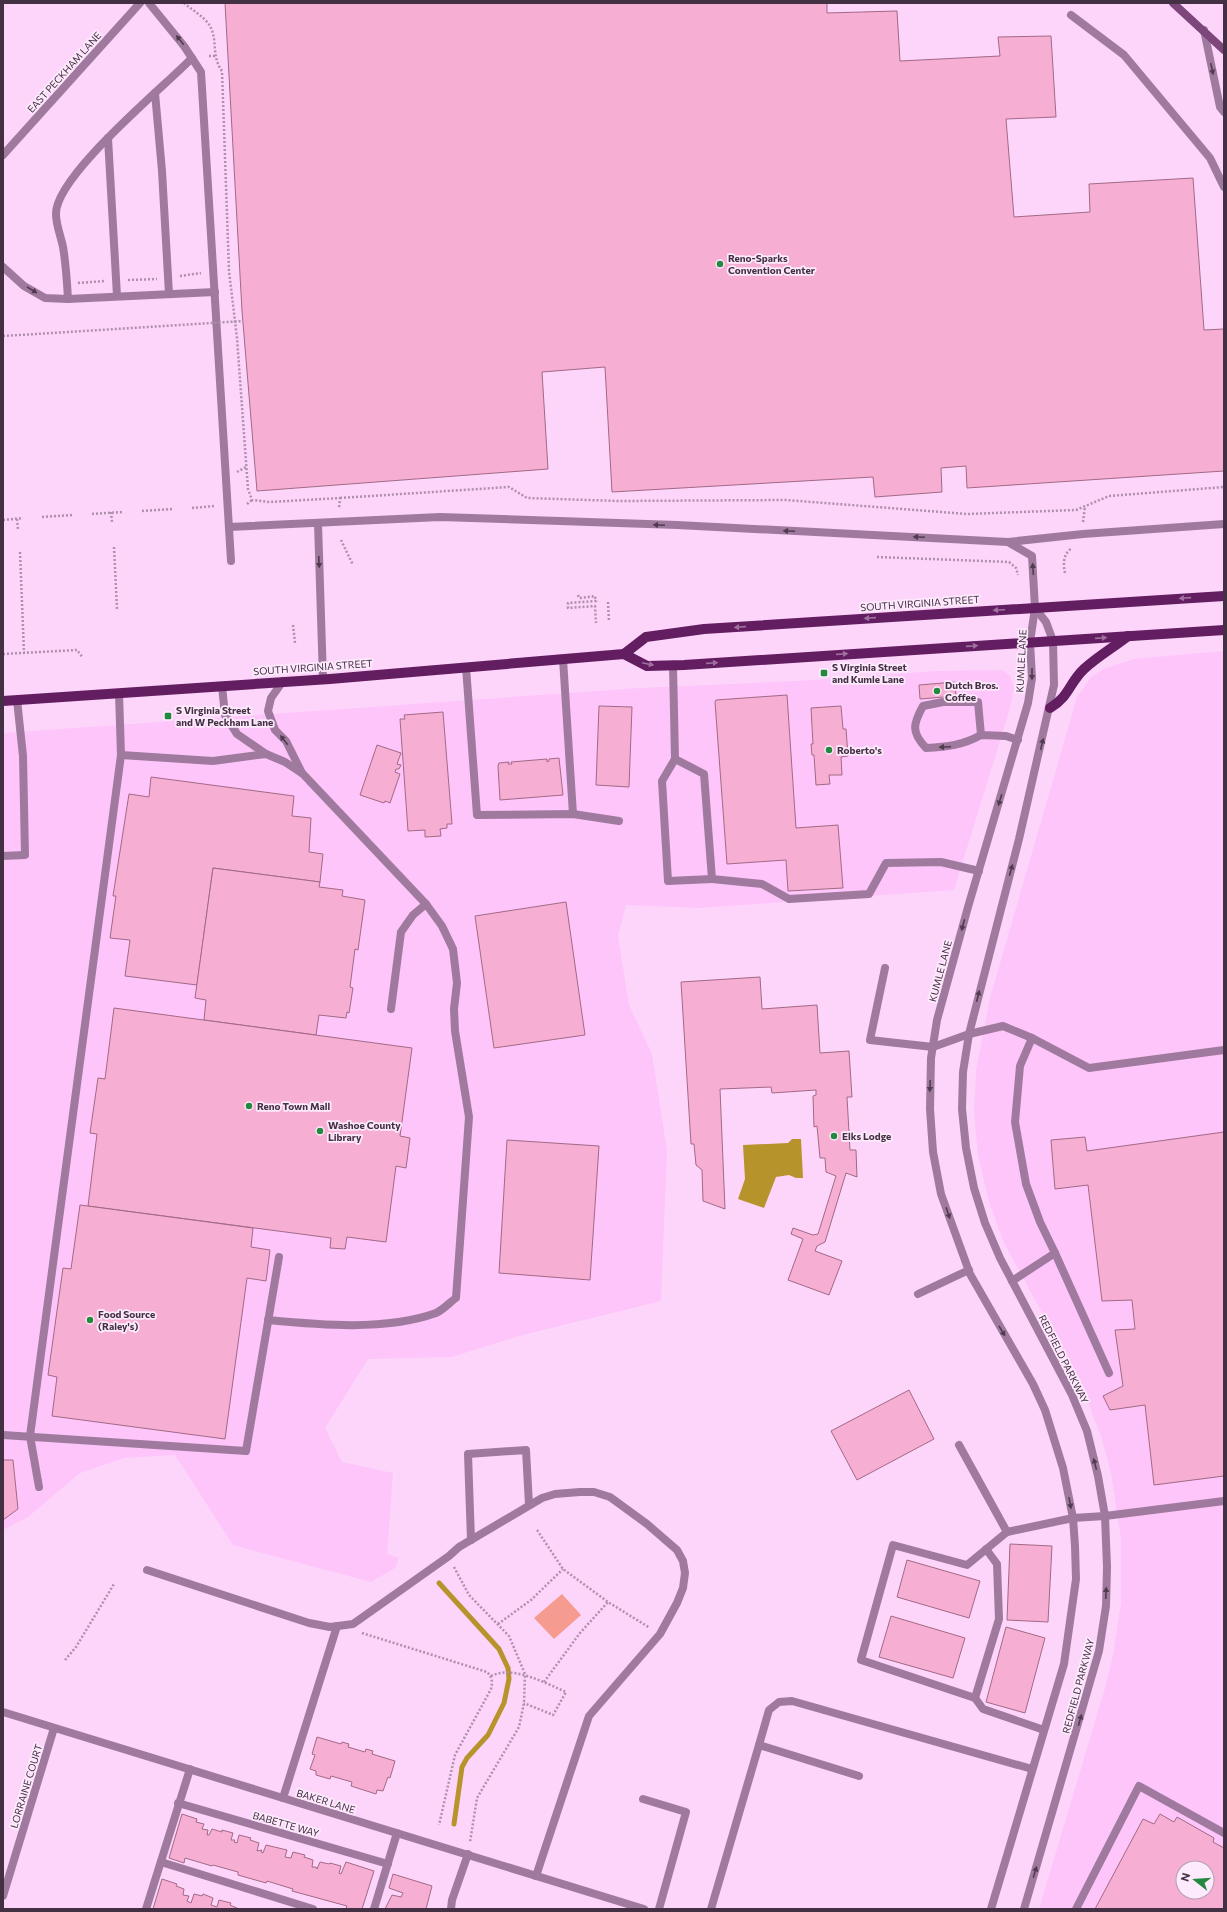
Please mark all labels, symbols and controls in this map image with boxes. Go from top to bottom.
street label: EAST PECKHAM LANE [25,29,104,115]
one-way arrow [175,35,184,45]
one-way arrow [1209,62,1215,75]
place label: Reno-Sparks Convention Center [728,252,815,276]
marker: Reno-Sparks Convention Center [715,259,725,269]
one-way arrow [26,287,38,294]
one-way arrow [653,521,665,528]
one-way arrow [782,528,795,534]
one-way arrow [913,534,925,541]
one-way arrow [316,556,322,569]
one-way arrow [1029,563,1036,575]
street label: SOUTH VIRGINIA STREET [860,593,981,613]
one-way arrow [1179,595,1191,602]
one-way arrow [993,606,1005,613]
one-way arrow [864,615,876,622]
one-way arrow [734,623,746,630]
street label: KUMLE LANE [1013,629,1029,693]
one-way arrow [1095,634,1107,641]
one-way arrow [966,643,978,650]
one-way arrow [836,651,848,658]
street label: SOUTH VIRGINIA STREET [253,657,374,677]
one-way arrow [706,659,718,666]
one-way arrow [641,661,654,667]
place label: S Virginia Street and Kumle Lane [832,661,907,685]
marker: S Virginia Street and Kumle Lane [819,668,829,678]
one-way arrow [1029,668,1035,681]
place label: Dutch Bros. Coffee [945,679,999,703]
marker: Dutch Bros. Coffee [932,686,942,696]
place label: S Virginia Street and W Peckham Lane [176,704,273,728]
marker: S Virginia Street and W Peckham Lane [163,711,173,721]
one-way arrow [280,735,288,746]
one-way arrow [1039,738,1045,750]
one-way arrow [938,743,951,750]
place label: Roberto's [837,744,882,756]
marker: Roberto's [824,745,834,755]
one-way arrow [997,794,1003,806]
one-way arrow [1008,864,1014,876]
one-way arrow [960,919,966,931]
street label: KUMLE LANE [926,939,954,1003]
one-way arrow [975,990,981,1002]
one-way arrow [927,1080,934,1092]
place label: Reno Town Mall [257,1100,330,1112]
marker: Reno Town Mall [244,1101,254,1111]
place label: Washoe County Library [328,1119,401,1143]
marker: Washoe County Library [315,1126,325,1136]
place label: Elks Lodge [842,1130,891,1142]
marker: Elks Lodge [829,1131,839,1141]
one-way arrow [945,1208,951,1220]
place label: Food Source (Raley's) [98,1308,155,1332]
street label: REDFIELD PARKWAY [1037,1313,1092,1406]
marker: Food Source (Raley's) [85,1315,95,1325]
one-way arrow [998,1325,1005,1337]
one-way arrow [1092,1458,1098,1470]
one-way arrow [1067,1497,1073,1509]
one-way arrow [1103,1586,1109,1599]
street label: REDFIELD PARKWAY [1060,1637,1097,1735]
one-way arrow [1077,1714,1083,1726]
street label: LORRAINE COURT [7,1742,45,1830]
street label: BAKER LANE [295,1786,357,1816]
street label: BABETTE WAY [251,1809,321,1839]
north arrow [1175,1860,1215,1900]
one-way arrow [1032,1865,1038,1877]
text: N [1178,1871,1192,1883]

